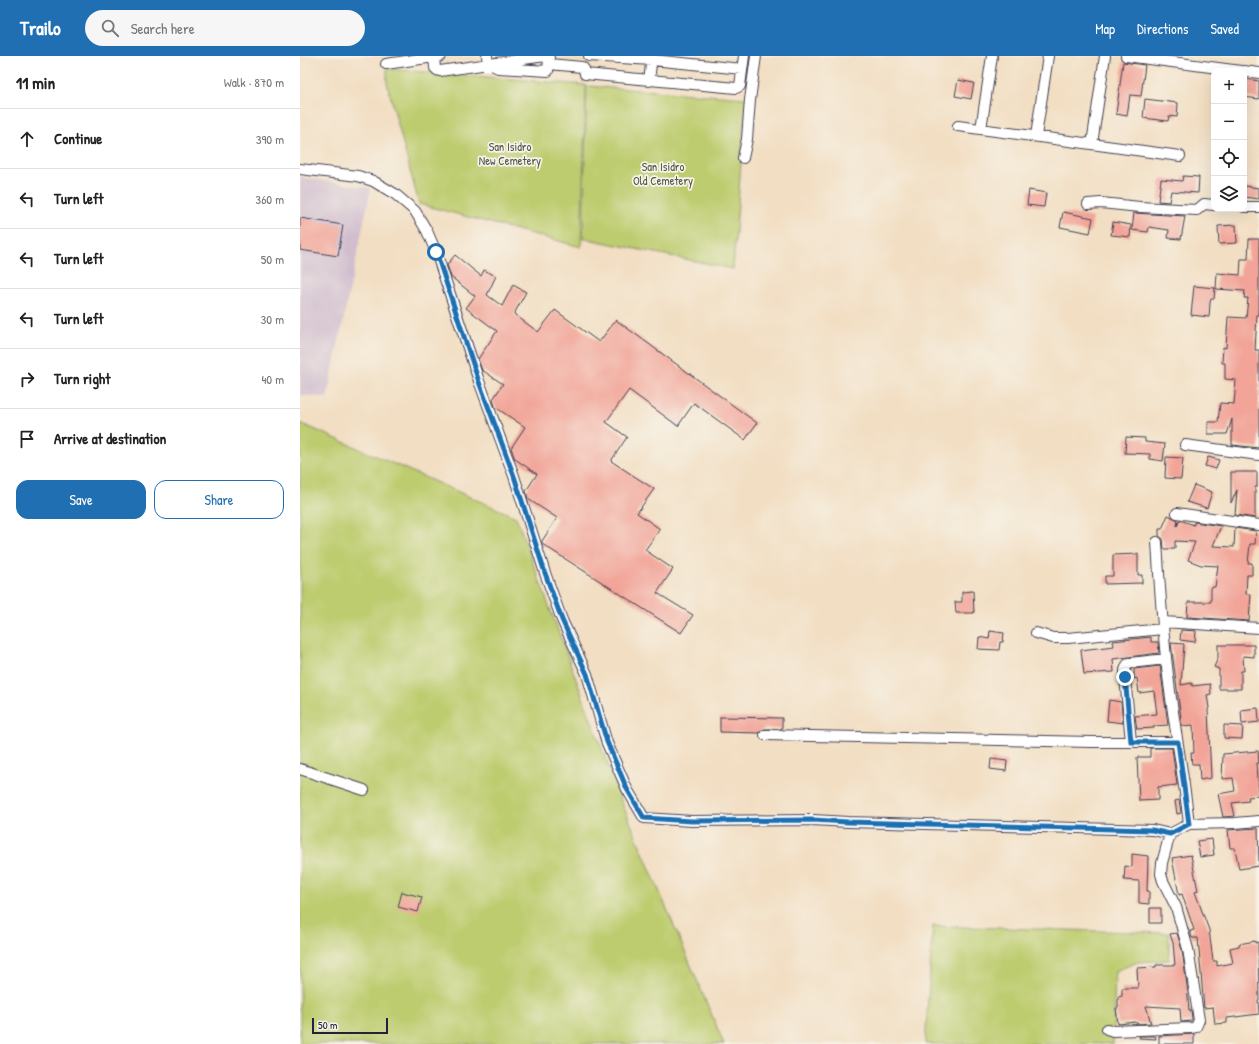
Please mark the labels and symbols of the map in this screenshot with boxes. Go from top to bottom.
park label: San Isidro New Cemetery [479,138,541,169]
park label: San Isidro Old Cemetery [633,158,693,189]
route start [427,243,445,261]
route end [1116,668,1134,686]
scale bar [312,1016,388,1035]

